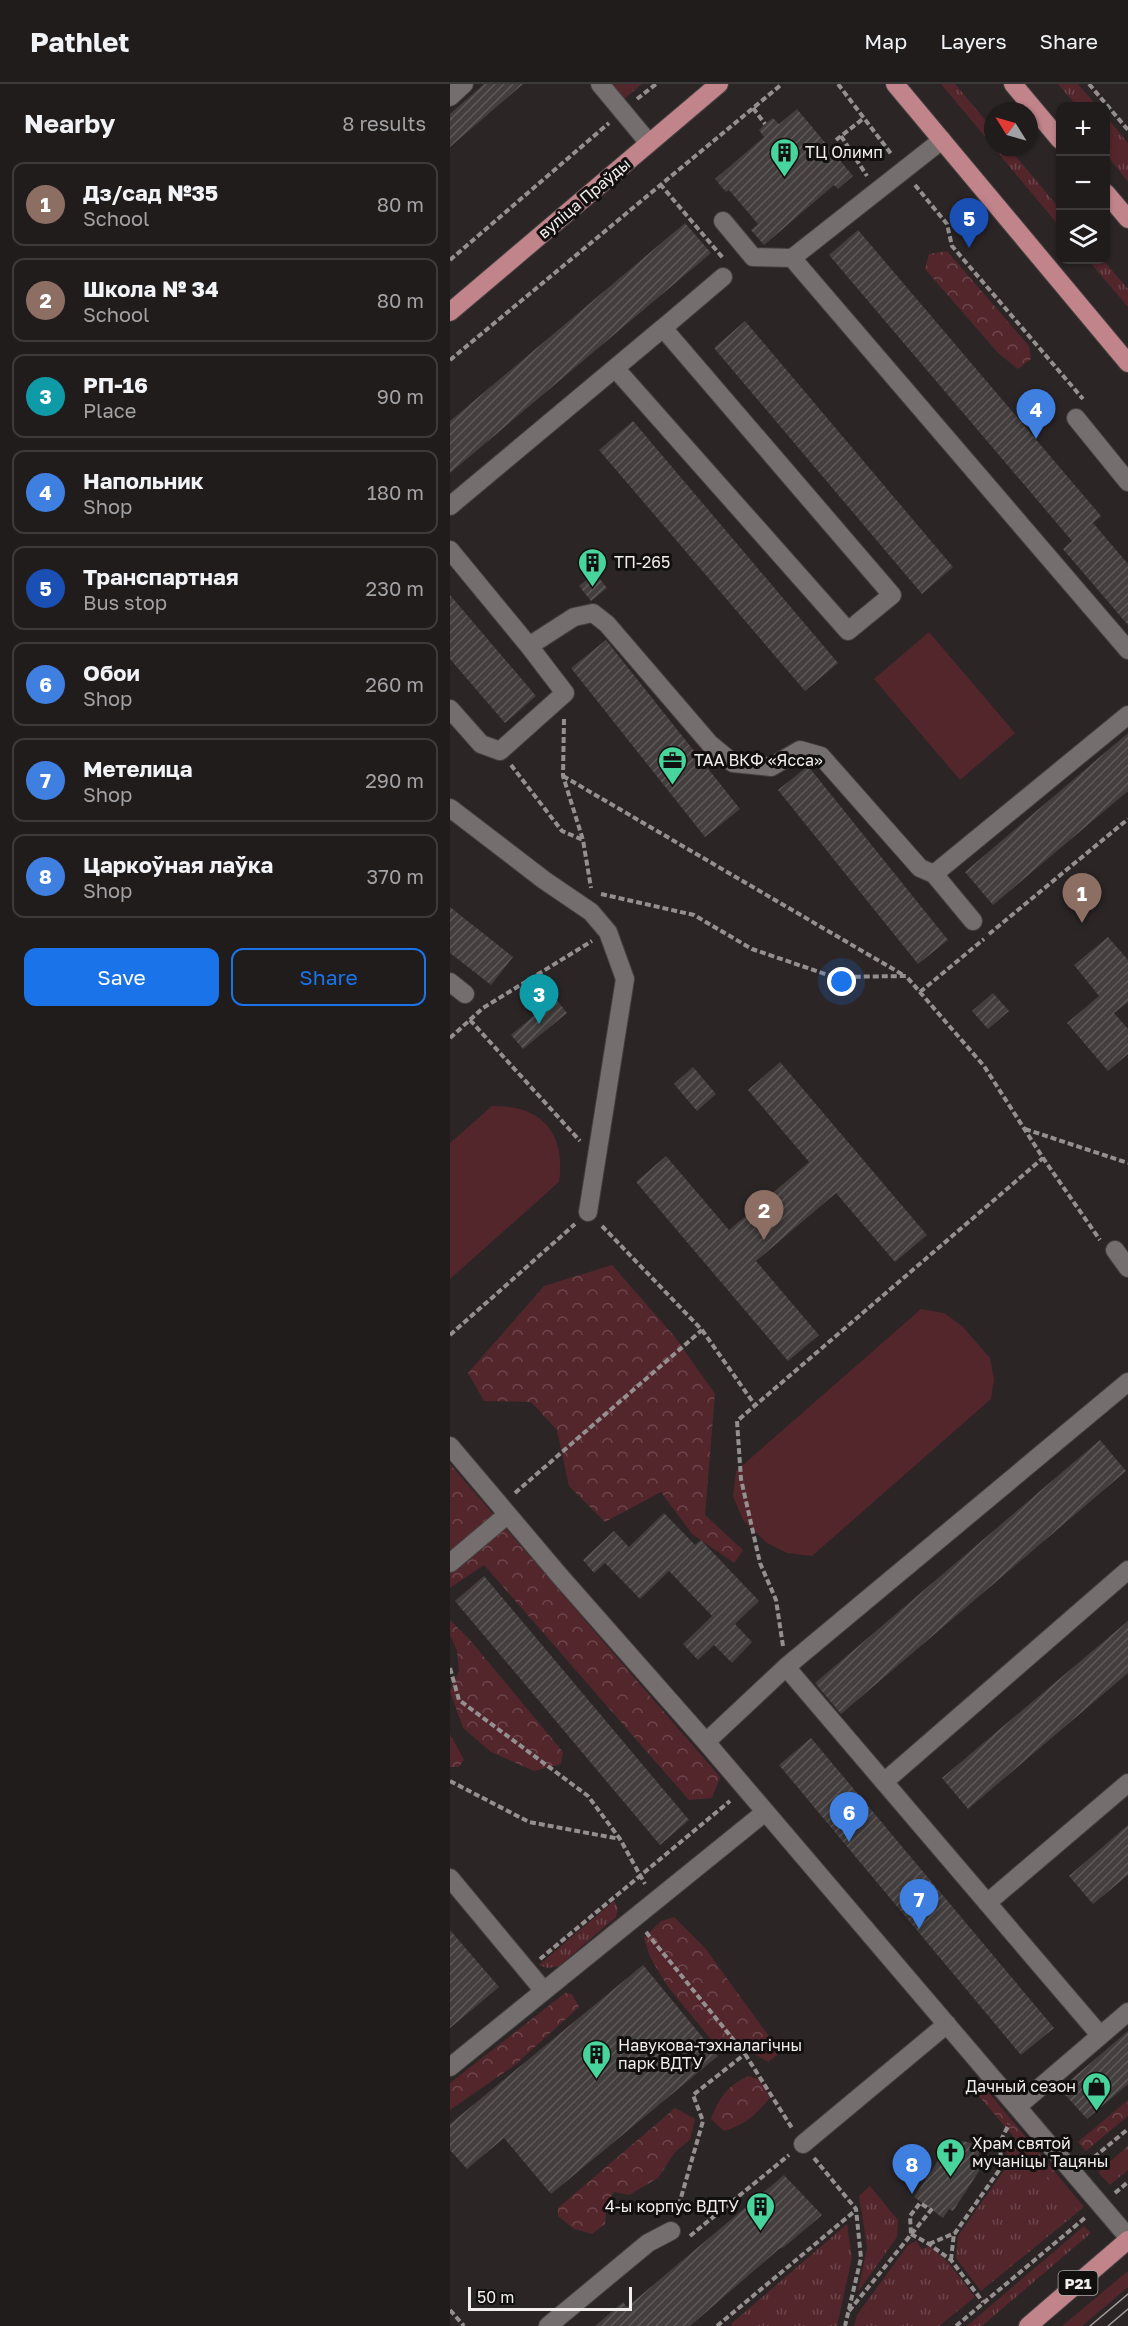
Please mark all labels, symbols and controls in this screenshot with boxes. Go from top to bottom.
text: Pathlet [30,25,130,58]
text: Map [864,28,907,54]
text: Layers [940,28,1007,54]
text: Share [1040,28,1098,54]
north arrow [984,102,1038,156]
map controls [1056,102,1110,264]
button: + [1056,102,1110,156]
text: Nearby [24,108,115,139]
text: 8 results [342,111,426,135]
building icon: ТЦ Олимп [768,136,800,178]
place label: ТЦ Олимп [805,142,883,162]
street label: вуліца Праўды [534,154,634,242]
button: − [1056,156,1110,210]
text: Дз/сад №35 [83,179,218,206]
text: 1 [40,192,51,216]
text: 80 m [377,192,424,216]
pin: 5 [950,198,988,248]
text: School [83,206,149,230]
button: layers [1056,210,1110,264]
text: Школа № 34 [83,275,219,302]
text: 2 [39,288,52,312]
text: 80 m [377,288,424,312]
text: School [83,302,149,326]
text: РП-16 [83,371,148,398]
text: 3 [39,384,52,408]
text: 90 m [377,384,424,408]
pin: 4 [1016,390,1056,439]
text: Place [83,398,136,422]
text: Напольник [83,467,203,494]
text: 4 [39,480,52,504]
text: 180 m [367,480,424,504]
text: Shop [83,494,132,518]
building icon: ТП-265 [577,546,609,588]
place label: ТП-265 [614,552,670,572]
text: Транспартная [83,563,239,590]
text: 5 [39,576,52,600]
text: 230 m [366,576,424,600]
text: Bus stop [83,590,167,614]
text: Обои [83,659,140,686]
text: 6 [39,672,52,696]
text: 260 m [365,672,424,696]
text: Shop [83,686,132,710]
office icon: ТАА ВКФ «Ясса» [657,744,689,786]
place label: ТАА ВКФ «Ясса» [694,750,823,770]
text: Метелица [83,755,193,782]
text: 7 [40,768,51,792]
text: 290 m [365,768,424,792]
text: Shop [83,782,132,806]
text: Царкоўная лаўка [83,851,273,878]
text: 8 [39,864,52,888]
text: 370 m [367,864,424,888]
pin: 1 [1062,874,1102,923]
text: Shop [83,878,132,902]
button: Save [24,948,219,1006]
button: Share [231,948,426,1006]
your location [827,967,856,996]
pin: 3 [520,974,559,1024]
pin: 2 [744,1190,784,1240]
pin: 6 [830,1792,868,1842]
pin: 7 [900,1880,938,1929]
place label: Навукова-тэхналагічны парк ВДТУ [618,2035,802,2073]
building icon: Навукова-тэхналагічны парк ВДТУ [581,2038,613,2080]
shop icon: Дачный сезон [1081,2070,1113,2112]
place label: Дачный сезон [965,2076,1076,2096]
place label: Храм святой мучаніцы Тацяны [972,2133,1108,2171]
church icon: Храм святой мучаніцы Тацяны [935,2136,967,2178]
pin: 8 [892,2144,932,2194]
building icon: 4-ы корпус ВДТУ [744,2190,776,2232]
place label: 4-ы корпус ВДТУ [605,2196,739,2216]
road number: Р21 [1058,2271,1098,2295]
scale bar [468,2284,632,2312]
text: 50 m [477,2287,514,2307]

